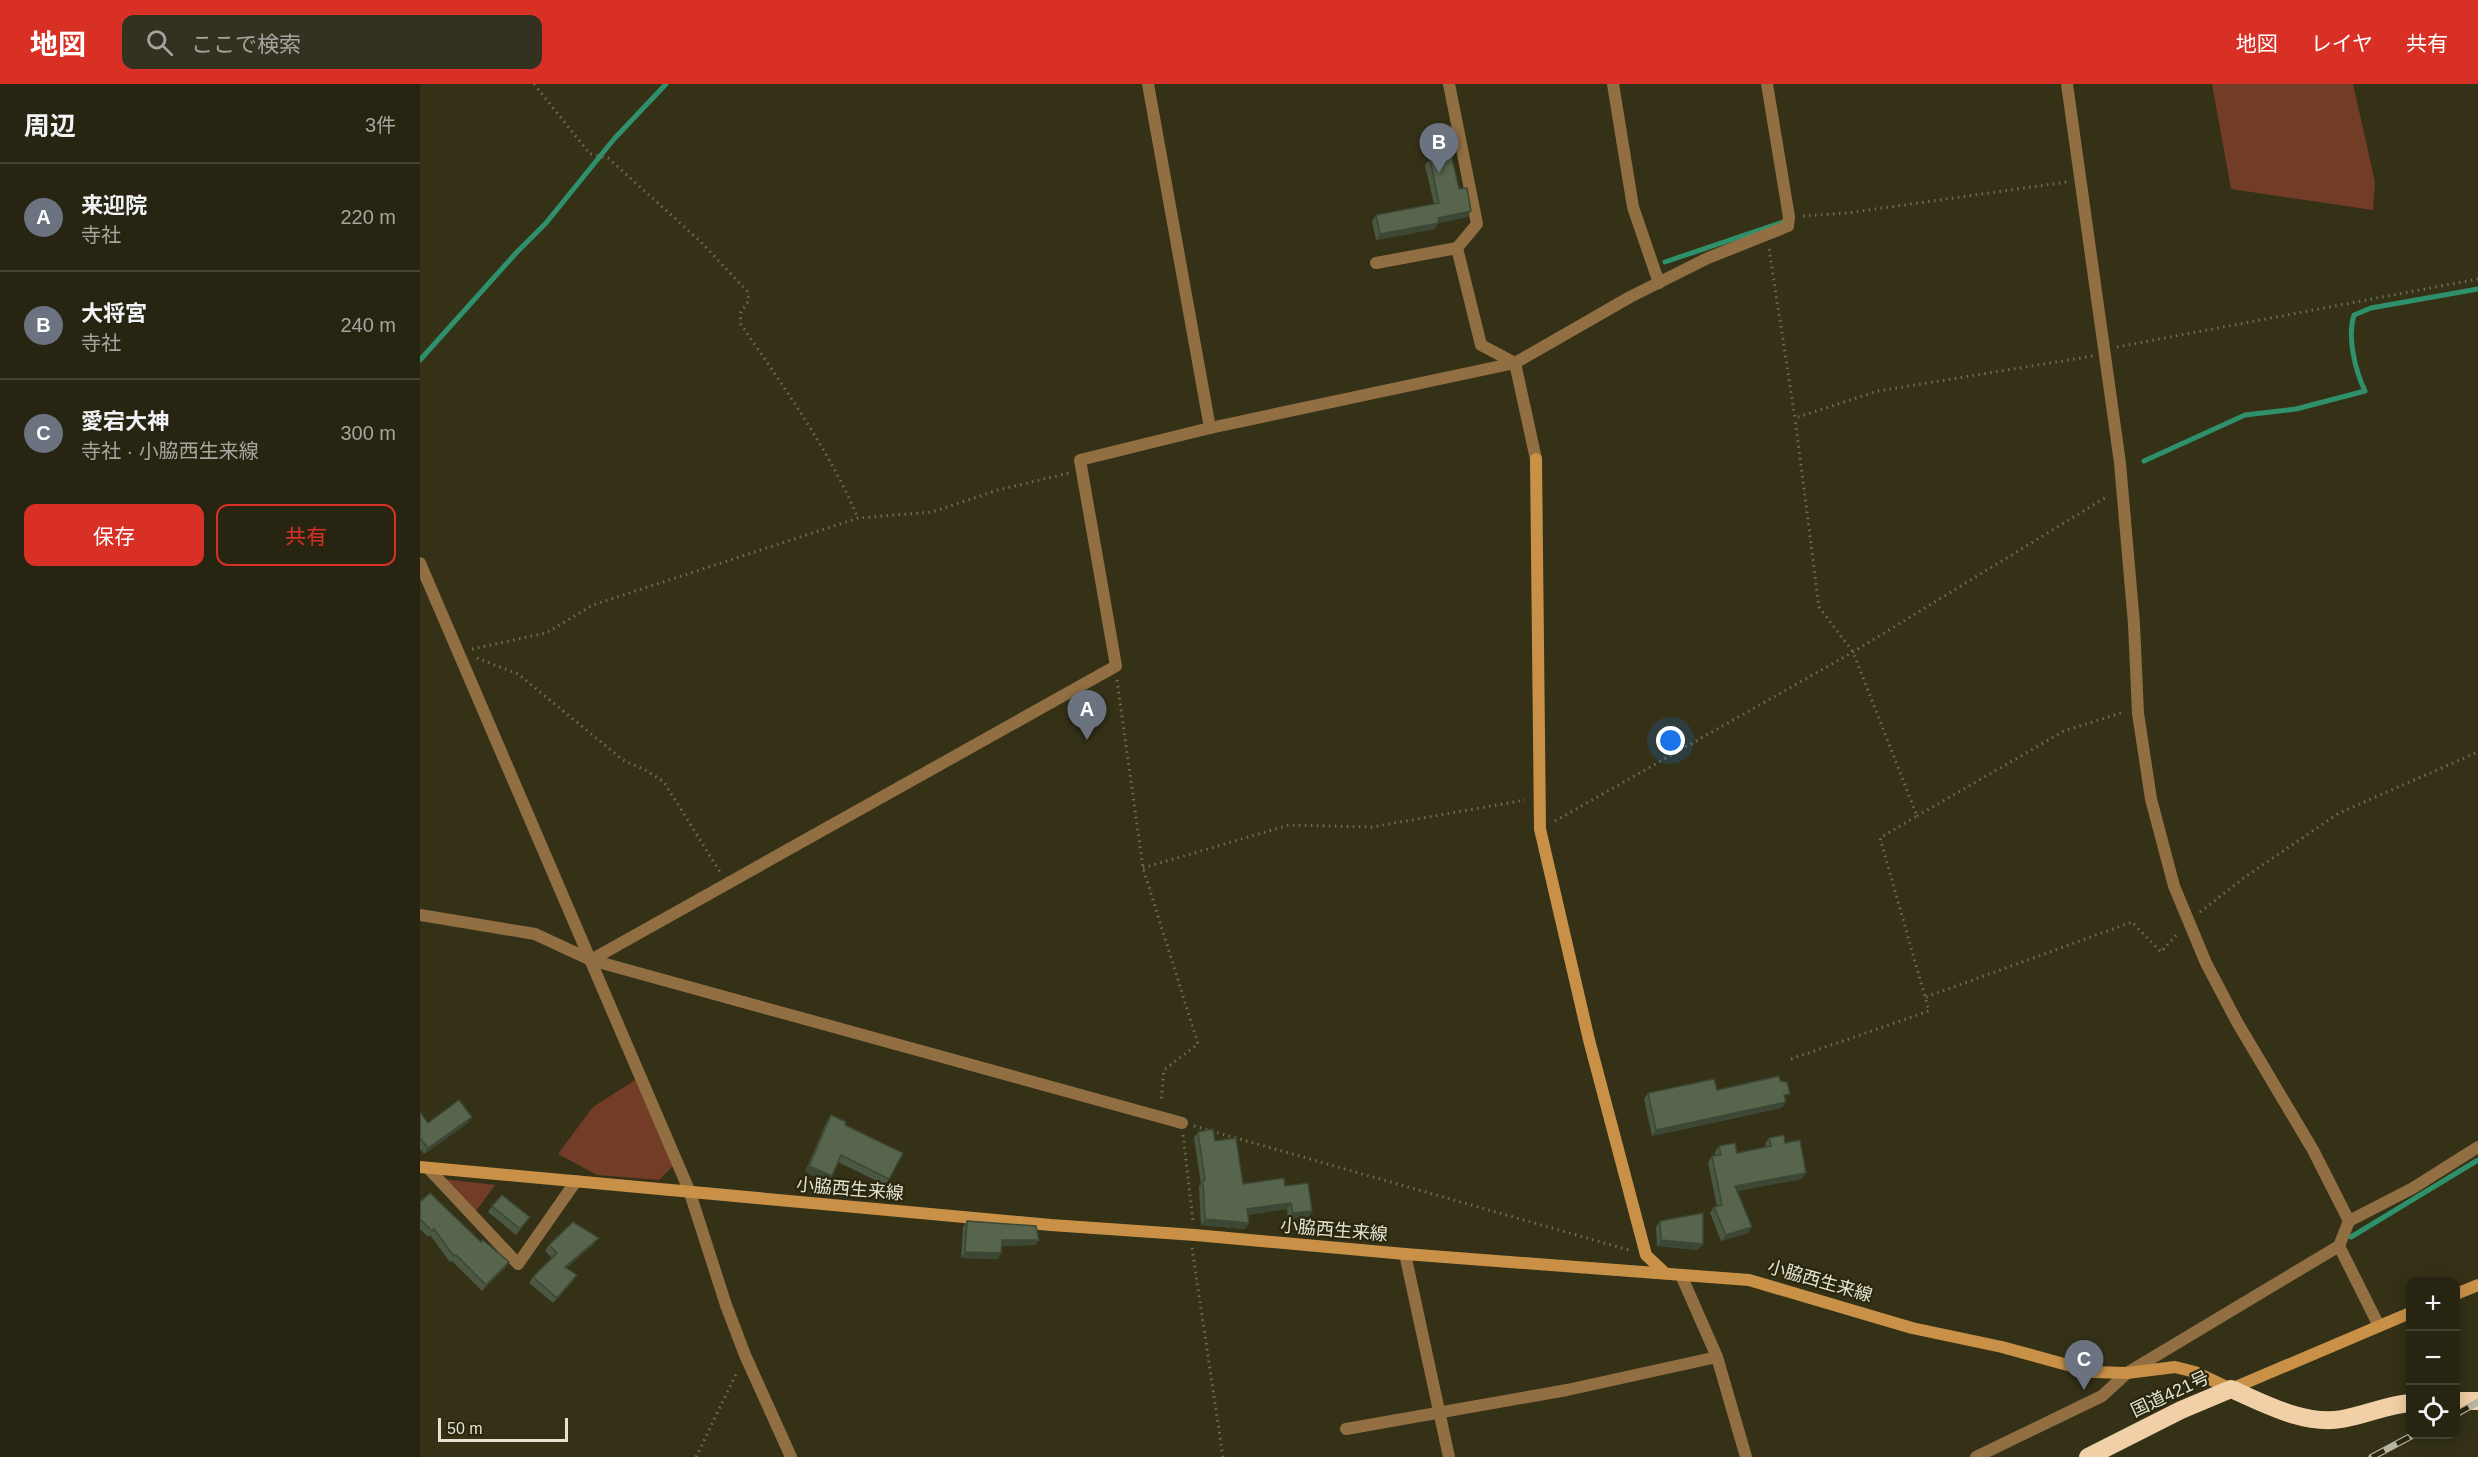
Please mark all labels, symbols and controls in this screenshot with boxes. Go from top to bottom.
search box [122,15,542,69]
icon: search [143,26,176,59]
text: 地図 [30,29,86,60]
text: ここで検索 [191,32,301,57]
text: 地図 [2236,32,2278,55]
text: レイヤ [2311,32,2373,55]
text: 共有 [2406,32,2448,55]
text: 周辺 [24,111,76,141]
text: 3件 [365,114,396,136]
pin: B [1420,124,1458,173]
text: 来迎院 [81,193,147,218]
text: A [36,206,51,228]
text: 220 m [340,206,396,228]
text: 寺社 [81,224,121,246]
text: 大将宮 [81,301,147,326]
text: B [36,314,51,336]
text: 240 m [340,314,396,336]
text: 寺社 [81,332,121,354]
text: 愛宕大神 [81,409,169,434]
text: C [36,422,51,444]
text: 300 m [340,422,396,444]
text: 寺社 · 小脇西生来線 [81,440,259,462]
button: 保存 [24,504,204,566]
button: 共有 [216,504,396,566]
pin: A [1068,690,1106,740]
your location [1656,726,1685,755]
street label: 小脇西生来線 [795,1174,905,1204]
street label: 小脇西生来線 [1279,1215,1389,1245]
street label: 小脇西生来線 [1765,1257,1875,1305]
map controls [2406,1277,2460,1439]
button: + [2406,1277,2460,1331]
button: − [2406,1331,2460,1385]
pin: C [2064,1340,2104,1390]
street label: 国道421号 [2128,1367,2212,1421]
button: locate [2406,1385,2460,1439]
scale bar [438,1415,568,1442]
text: 50 m [447,1420,483,1437]

